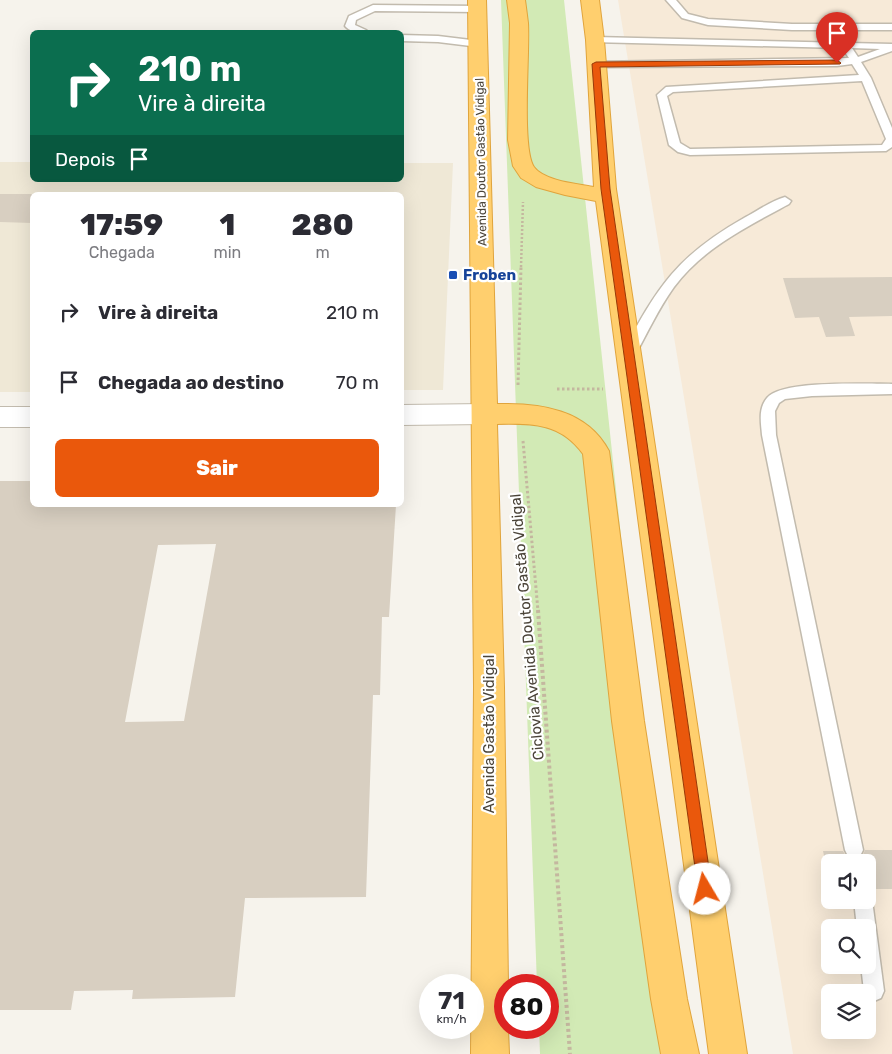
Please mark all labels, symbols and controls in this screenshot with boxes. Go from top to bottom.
pin [816,12,858,63]
icon: arrive [823,19,851,47]
text: 210 m [138,48,241,90]
icon: right [55,50,120,115]
street label: Avenida Doutor Gastão Vidigal [473,78,489,246]
text: Vire à direita [138,90,266,117]
icon: arrive [125,145,153,173]
text: Depois [55,148,115,171]
text: 17:59 [80,207,163,243]
text: 1 [219,207,235,243]
text: 280 [292,207,354,243]
text: Chegada [89,243,155,262]
text: min [213,243,241,262]
text: m [316,243,330,262]
place label: Froben [463,266,516,284]
marker: Froben [447,269,459,281]
icon: right [55,298,83,326]
text: Vire à direita [98,301,218,324]
text: 210 m [326,301,379,324]
icon: arrive [55,368,83,396]
text: Chegada ao destino [98,371,284,394]
text: 70 m [336,371,379,394]
button: Sair [55,439,379,497]
street label: Ciclovia Avenida Doutor Gastão Vidigal [506,493,548,761]
street label: Avenida Gastão Vidigal [480,655,498,813]
map controls [821,854,876,1039]
button: sound [821,854,876,909]
position arrow [678,862,730,914]
button: search [821,919,876,974]
speed limit sign: 80 [494,974,559,1039]
button: layers [821,984,876,1039]
text: 71 [438,986,465,1015]
text: km/h [437,1012,466,1026]

